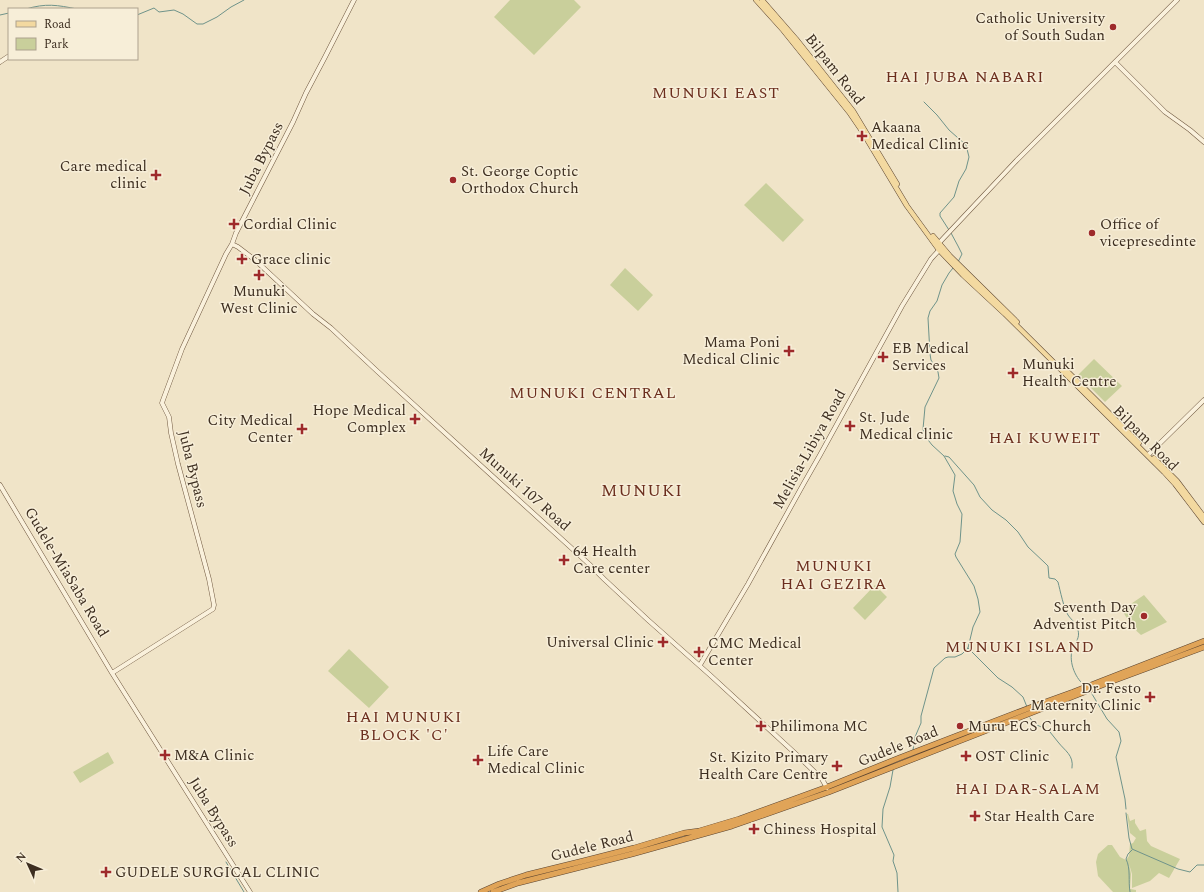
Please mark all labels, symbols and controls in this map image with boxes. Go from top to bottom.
place label: Catholic University of South Sudan [975,7,1106,47]
legend [8,8,138,60]
text: Road [44,15,71,34]
marker: Catholic University of South Sudan [1108,22,1118,32]
street label: Bilpam Road [799,29,870,110]
text: Park [44,35,69,54]
district label: HAI JUBA NABARI [886,65,1044,89]
district label: MUNUKI EAST [652,81,780,105]
place label: Akaana Medical Clinic [871,116,969,156]
street label: Juba Bypass [233,118,290,199]
marker: Akaana Medical Clinic [856,130,868,142]
place label: Care medical clinic [60,155,147,195]
place label: St. George Coptic Orthodox Church [461,160,579,200]
marker: Care medical clinic [150,169,162,181]
marker: St. George Coptic Orthodox Church [448,175,458,185]
place label: Cordial Clinic [243,213,337,236]
place label: Office of vicepresedinte [1099,213,1196,253]
marker: Cordial Clinic [228,218,240,230]
marker: Office of vicepresedinte [1087,228,1097,238]
place label: Grace clinic [251,248,331,271]
marker: Grace clinic [236,253,248,265]
marker: Munuki West Clinic [253,269,265,281]
place label: Munuki West Clinic [220,280,298,320]
place label: Mama Poni Medical Clinic [682,331,780,371]
place label: EB Medical Services [892,337,969,377]
marker: Mama Poni Medical Clinic [783,345,795,357]
marker: EB Medical Services [877,351,889,363]
place label: Munuki Health Centre [1022,353,1117,393]
marker: Munuki Health Centre [1007,367,1019,379]
district label: MUNUKI CENTRAL [509,381,677,405]
street label: Melisia-Libiya Road [767,385,852,513]
place label: Hope Medical Complex [313,399,407,439]
street label: Bilpam Road [1107,400,1184,477]
place label: St. Jude Medical clinic [859,406,953,446]
place label: City Medical Center [208,409,293,449]
marker: Hope Medical Complex [409,413,421,425]
marker: St. Jude Medical clinic [844,420,856,432]
marker: City Medical Center [296,423,308,435]
district label: HAI KUWEIT [989,426,1101,450]
street label: Juba Bypass [172,428,213,510]
street label: Munuki 107 Road [474,442,576,537]
district label: MUNUKI [601,478,683,504]
street label: Gudele-MiaSaba Road [19,503,115,642]
place label: 64 Health Care center [573,540,650,580]
marker: 64 Health Care center [558,554,570,566]
district label: MUNUKI HAI GEZIRA [780,554,888,596]
place label: Seventh Day Adventist Pitch [1033,596,1137,636]
marker: Seventh Day Adventist Pitch [1139,611,1149,621]
place label: Universal Clinic [546,631,654,654]
place label: CMC Medical Center [708,632,801,672]
district label: MUNUKI ISLAND [945,635,1095,659]
marker: Universal Clinic [657,636,669,648]
marker: CMC Medical Center [693,646,705,658]
place label: Dr. Festo Maternity Clinic [1031,677,1141,717]
marker: Dr. Festo Maternity Clinic [1144,691,1156,703]
district label: HAI MUNUKI BLOCK 'C' [346,705,462,747]
place label: Philimona MC [770,715,868,738]
place label: Muru ECS Church [968,715,1091,738]
marker: Philimona MC [755,720,767,732]
street label: Gudele Road [855,720,942,773]
marker: Muru ECS Church [955,721,965,731]
place label: Life Care Medical Clinic [487,740,585,780]
place label: M&A Clinic [174,744,254,767]
place label: OST Clinic [975,745,1049,768]
place label: St. Kizito Primary Health Care Centre [698,746,829,786]
marker: M&A Clinic [159,749,171,761]
marker: OST Clinic [960,750,972,762]
marker: Life Care Medical Clinic [472,754,484,766]
marker: St. Kizito Primary Health Care Centre [831,760,843,772]
street label: Juba Bypass [183,772,244,852]
district label: HAI DAR-SALAM [955,777,1101,801]
place label: Star Health Care [984,805,1095,828]
marker: Star Health Care [969,810,981,822]
place label: Chiness Hospital [763,818,877,841]
marker: Chiness Hospital [748,823,760,835]
street label: Gudele Road [548,825,636,868]
north arrow [8,844,48,884]
text: N [12,848,30,867]
place label: GUDELE SURGICAL CLINIC [115,861,320,884]
marker: GUDELE SURGICAL CLINIC [100,866,112,878]

